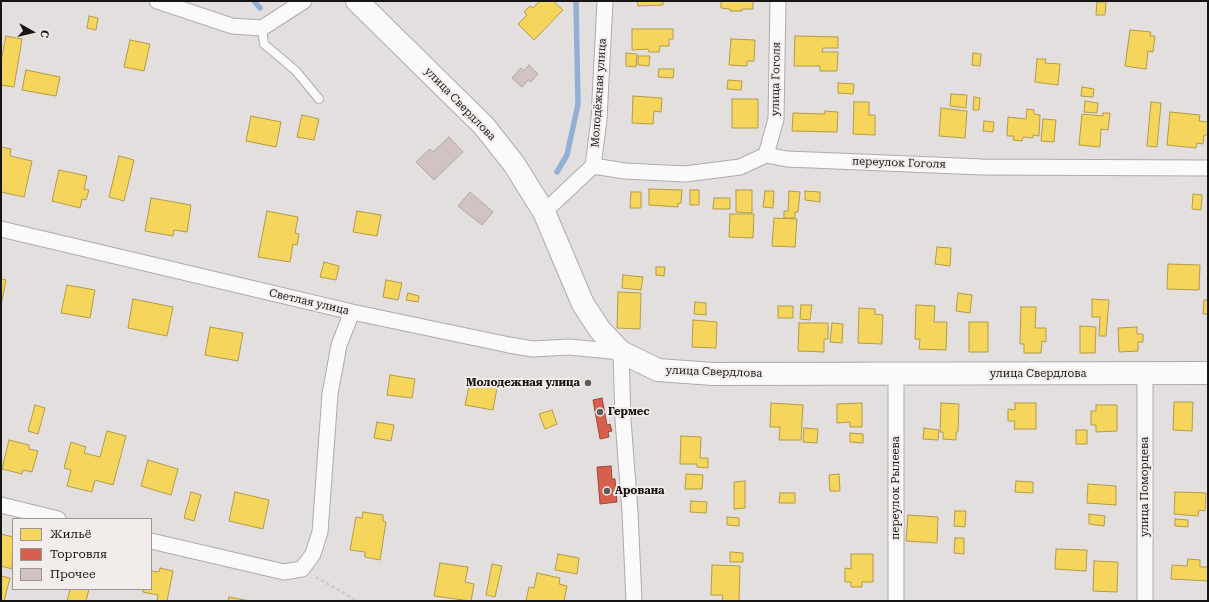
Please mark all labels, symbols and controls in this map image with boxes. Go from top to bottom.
north arrow [12,12,52,52]
text: С [37,29,51,38]
street label: Молодёжная улица [589,38,609,148]
street label: улица Гоголя [769,42,783,116]
street label: улица Свердлова [422,65,498,143]
street label: переулок Гоголя [852,155,946,171]
street label: Светлая улица [268,286,350,318]
street label: улица Свердлова [665,364,763,380]
street label: улица Свердлова [990,367,1086,381]
place label: Молодежная улица [466,376,580,390]
marker: Молодежная улица [583,378,593,388]
place label: Гермес [608,405,650,419]
marker: Гермес [595,407,605,417]
street label: переулок Рылеева [889,436,903,540]
street label: улица Поморцева [1138,437,1152,537]
place label: Арована [615,484,665,498]
marker: Арована [602,486,612,496]
legend [12,518,152,590]
text: Жильё [50,527,91,541]
text: Торговля [50,547,107,561]
text: Прочее [50,567,96,581]

